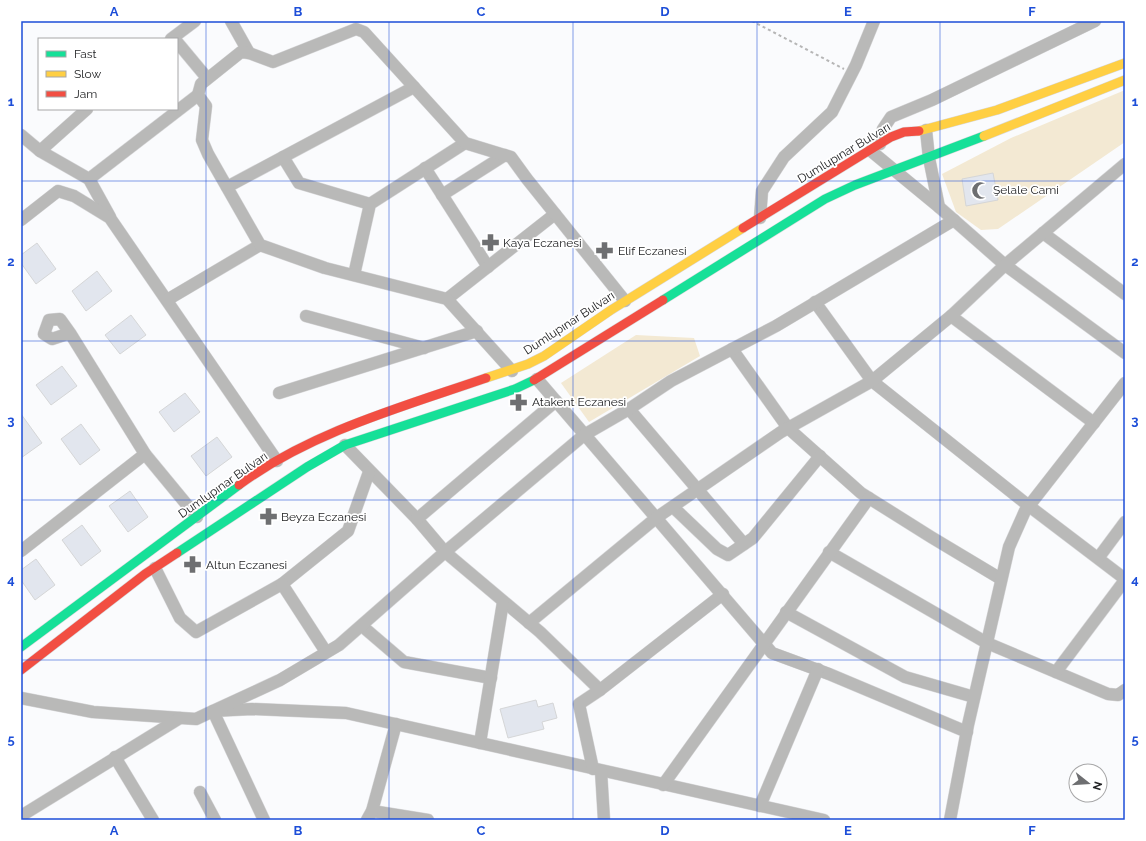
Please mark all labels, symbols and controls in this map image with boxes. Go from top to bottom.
text: A [110,4,119,19]
text: B [294,4,303,19]
text: C [477,4,486,19]
text: D [660,4,670,19]
text: E [844,4,852,19]
text: F [1028,4,1036,19]
legend [38,38,178,110]
text: Fast [74,47,97,61]
text: Slow [74,67,101,81]
text: Jam [74,87,97,101]
text: 1 [8,94,15,109]
text: 1 [1132,94,1139,109]
street label: Dumlupınar Bulvarı [795,120,893,186]
mosque icon: Şelale Cami [970,180,990,200]
place label: Şelale Cami [993,183,1059,197]
pharmacy icon: Kaya Eczanesi [480,233,500,253]
place label: Kaya Eczanesi [503,236,582,250]
pharmacy icon: Elif Eczanesi [595,241,615,261]
place label: Elif Eczanesi [618,244,687,258]
text: 2 [7,254,15,269]
text: 2 [1131,254,1139,269]
street label: Dumlupınar Bulvarı [521,288,617,358]
pharmacy icon: Atakent Eczanesi [509,392,529,412]
place label: Atakent Eczanesi [532,395,626,409]
text: 3 [7,413,15,428]
text: 3 [1131,413,1139,428]
street label: Dumlupınar Bulvarı [176,449,270,521]
pharmacy icon: Beyza Eczanesi [258,507,278,527]
place label: Beyza Eczanesi [281,510,366,524]
pharmacy icon: Altun Eczanesi [183,555,203,575]
place label: Altun Eczanesi [206,558,287,572]
text: 4 [7,572,15,587]
text: 4 [1131,572,1139,587]
text: 5 [7,732,15,747]
text: 5 [1131,732,1139,747]
north arrow [1068,763,1108,803]
text: N [1090,780,1105,792]
text: A [110,823,119,838]
text: B [294,823,303,838]
text: C [477,823,486,838]
text: D [660,823,670,838]
text: E [844,823,852,838]
text: F [1028,823,1036,838]

